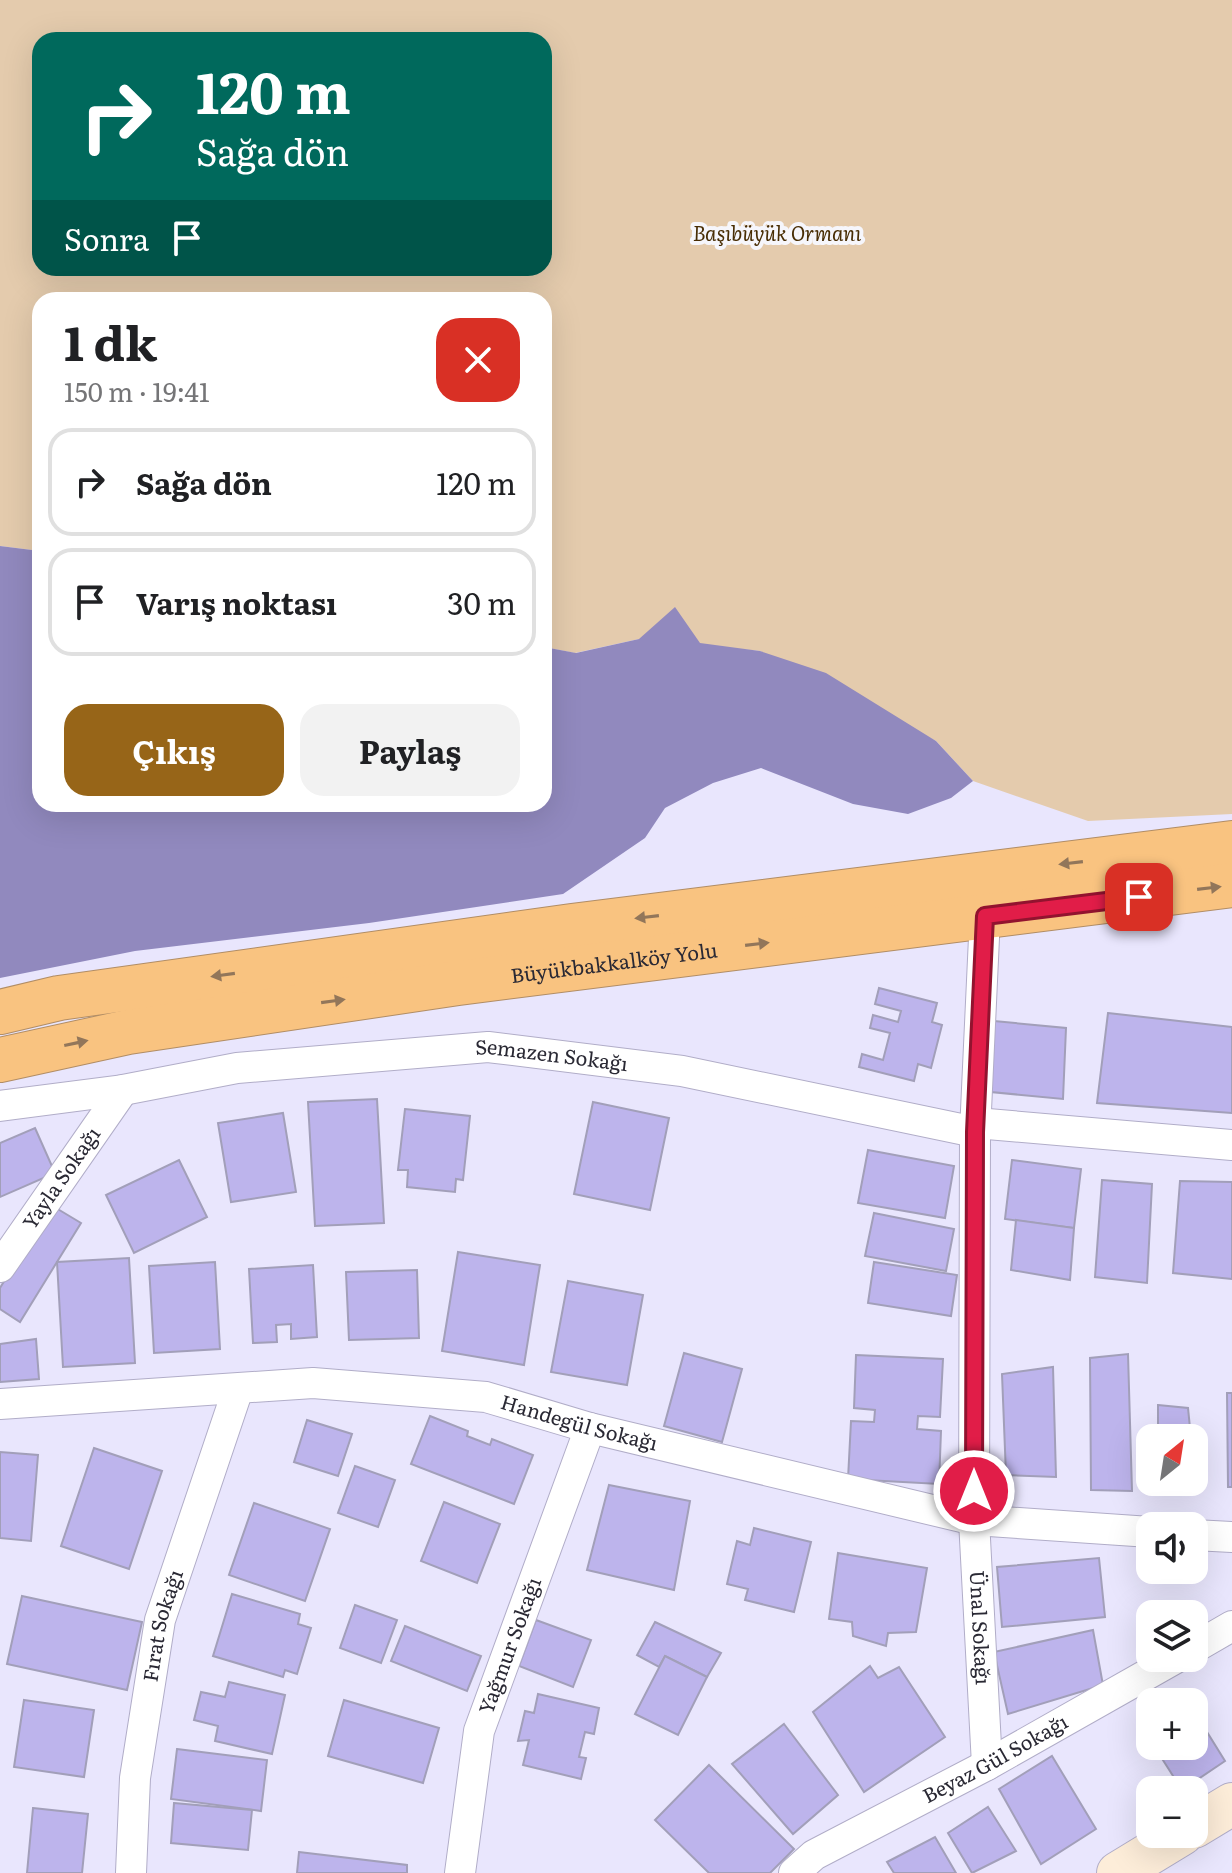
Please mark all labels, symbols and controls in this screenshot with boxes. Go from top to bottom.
text: 120 m [196,48,351,131]
icon: right [64,64,168,168]
text: Sağa dön [196,124,349,177]
text: Sonra [64,216,149,260]
icon: arrive [165,216,209,260]
park label: Başıbüyük Ormanı [693,217,861,247]
text: 1 dk [64,305,157,376]
button: close [436,318,520,402]
text: 150 m · 19:41 [64,371,210,410]
icon: right [68,460,112,504]
text: Sağa dön [136,460,272,504]
text: 120 m [436,460,516,504]
icon: arrive [68,580,112,624]
text: Varış noktası [136,580,337,624]
text: 30 m [447,580,516,624]
button: Çıkış [64,704,284,796]
button: Paylaş [300,704,520,796]
one-way arrow [1058,857,1083,870]
pin [1105,863,1173,931]
icon: arrive [1117,875,1161,919]
one-way arrow [1197,881,1222,894]
one-way arrow [634,910,659,923]
street label: Büyükbakkalköy Yolu [509,933,719,989]
one-way arrow [745,937,770,950]
one-way arrow [210,969,235,982]
one-way arrow [321,994,346,1007]
street label: Semazen Sokağı [474,1030,630,1077]
one-way arrow [64,1036,89,1049]
street label: Yayla Sokağı [14,1120,106,1234]
street label: Handegül Sokağı [498,1385,661,1457]
north arrow [1136,1424,1208,1496]
map controls [1136,1424,1208,1848]
position arrow [932,1449,1016,1533]
button: sound [1136,1512,1208,1584]
street label: Fırat Sokağı [133,1565,189,1684]
street label: Ünal Sokağı [964,1569,1000,1686]
street label: Yağmur Sokağı [470,1572,547,1718]
button: layers [1136,1600,1208,1672]
button: + [1136,1688,1208,1760]
street label: Beyaz Gül Sokağı [916,1705,1073,1809]
button: − [1136,1776,1208,1848]

